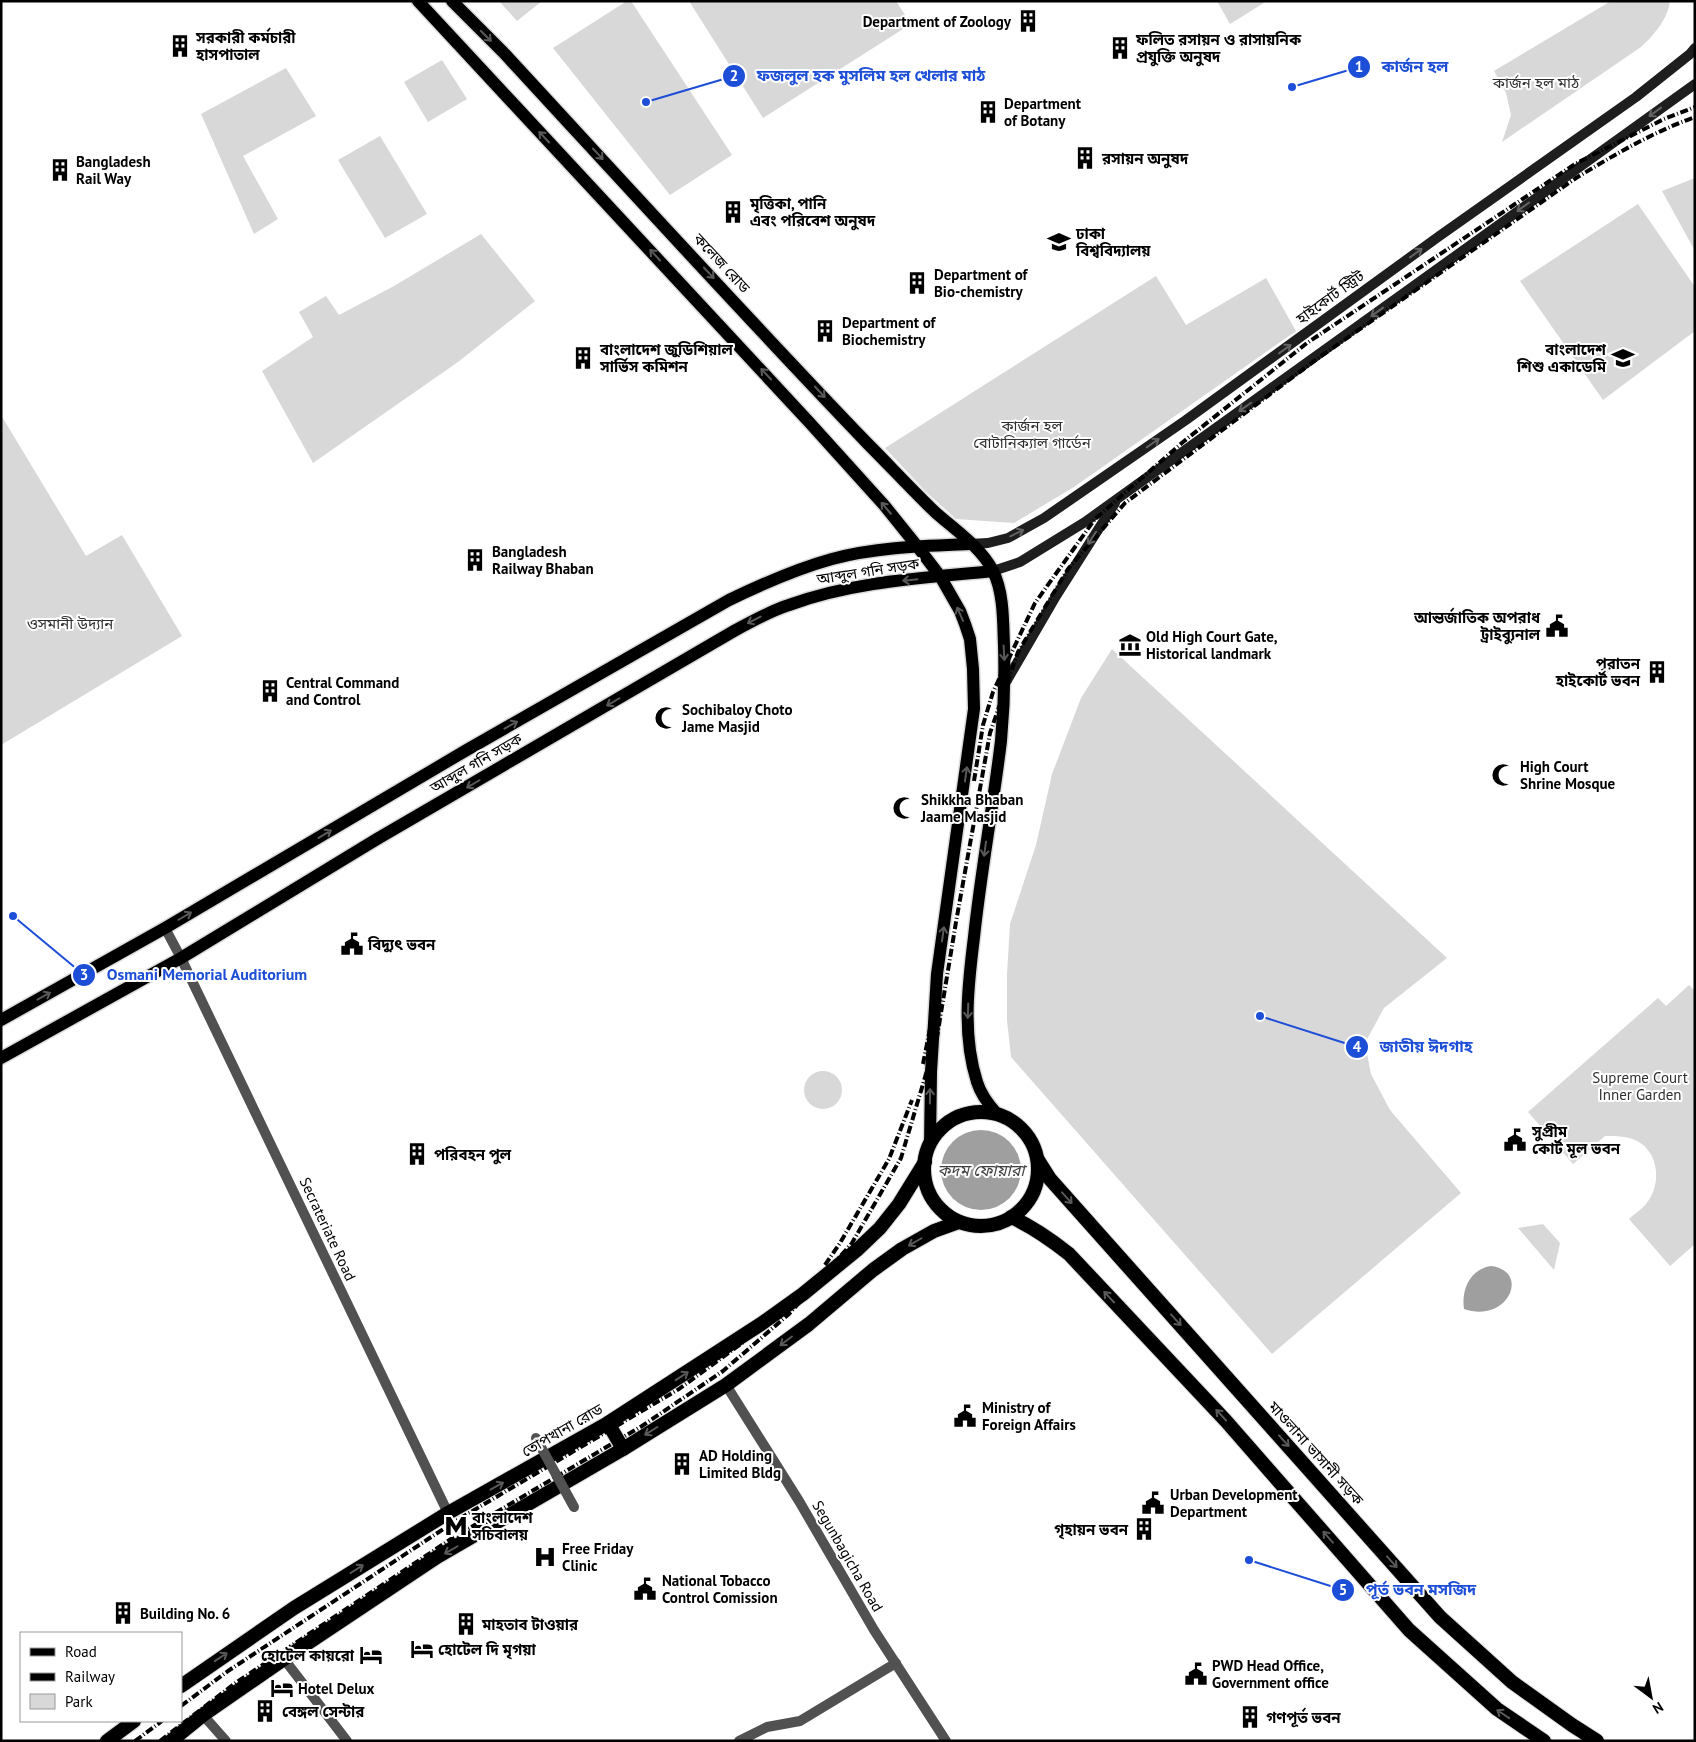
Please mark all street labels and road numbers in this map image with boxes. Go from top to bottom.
street label: কলেজ রোড [689,229,755,297]
street label: হাইকোর্ট স্ট্রিট [1292,266,1368,329]
street label: আব্দুল গনি সড়ক [814,553,921,589]
street label: আব্দুল গনি সড়ক [426,728,526,798]
street label: Secrateriate Road [296,1174,360,1284]
street label: মাওলানা ভাসানী সড়ক [1264,1396,1368,1510]
street label: তোপখানা রোড [518,1399,606,1461]
street label: Segunbagicha Road [808,1497,888,1615]

